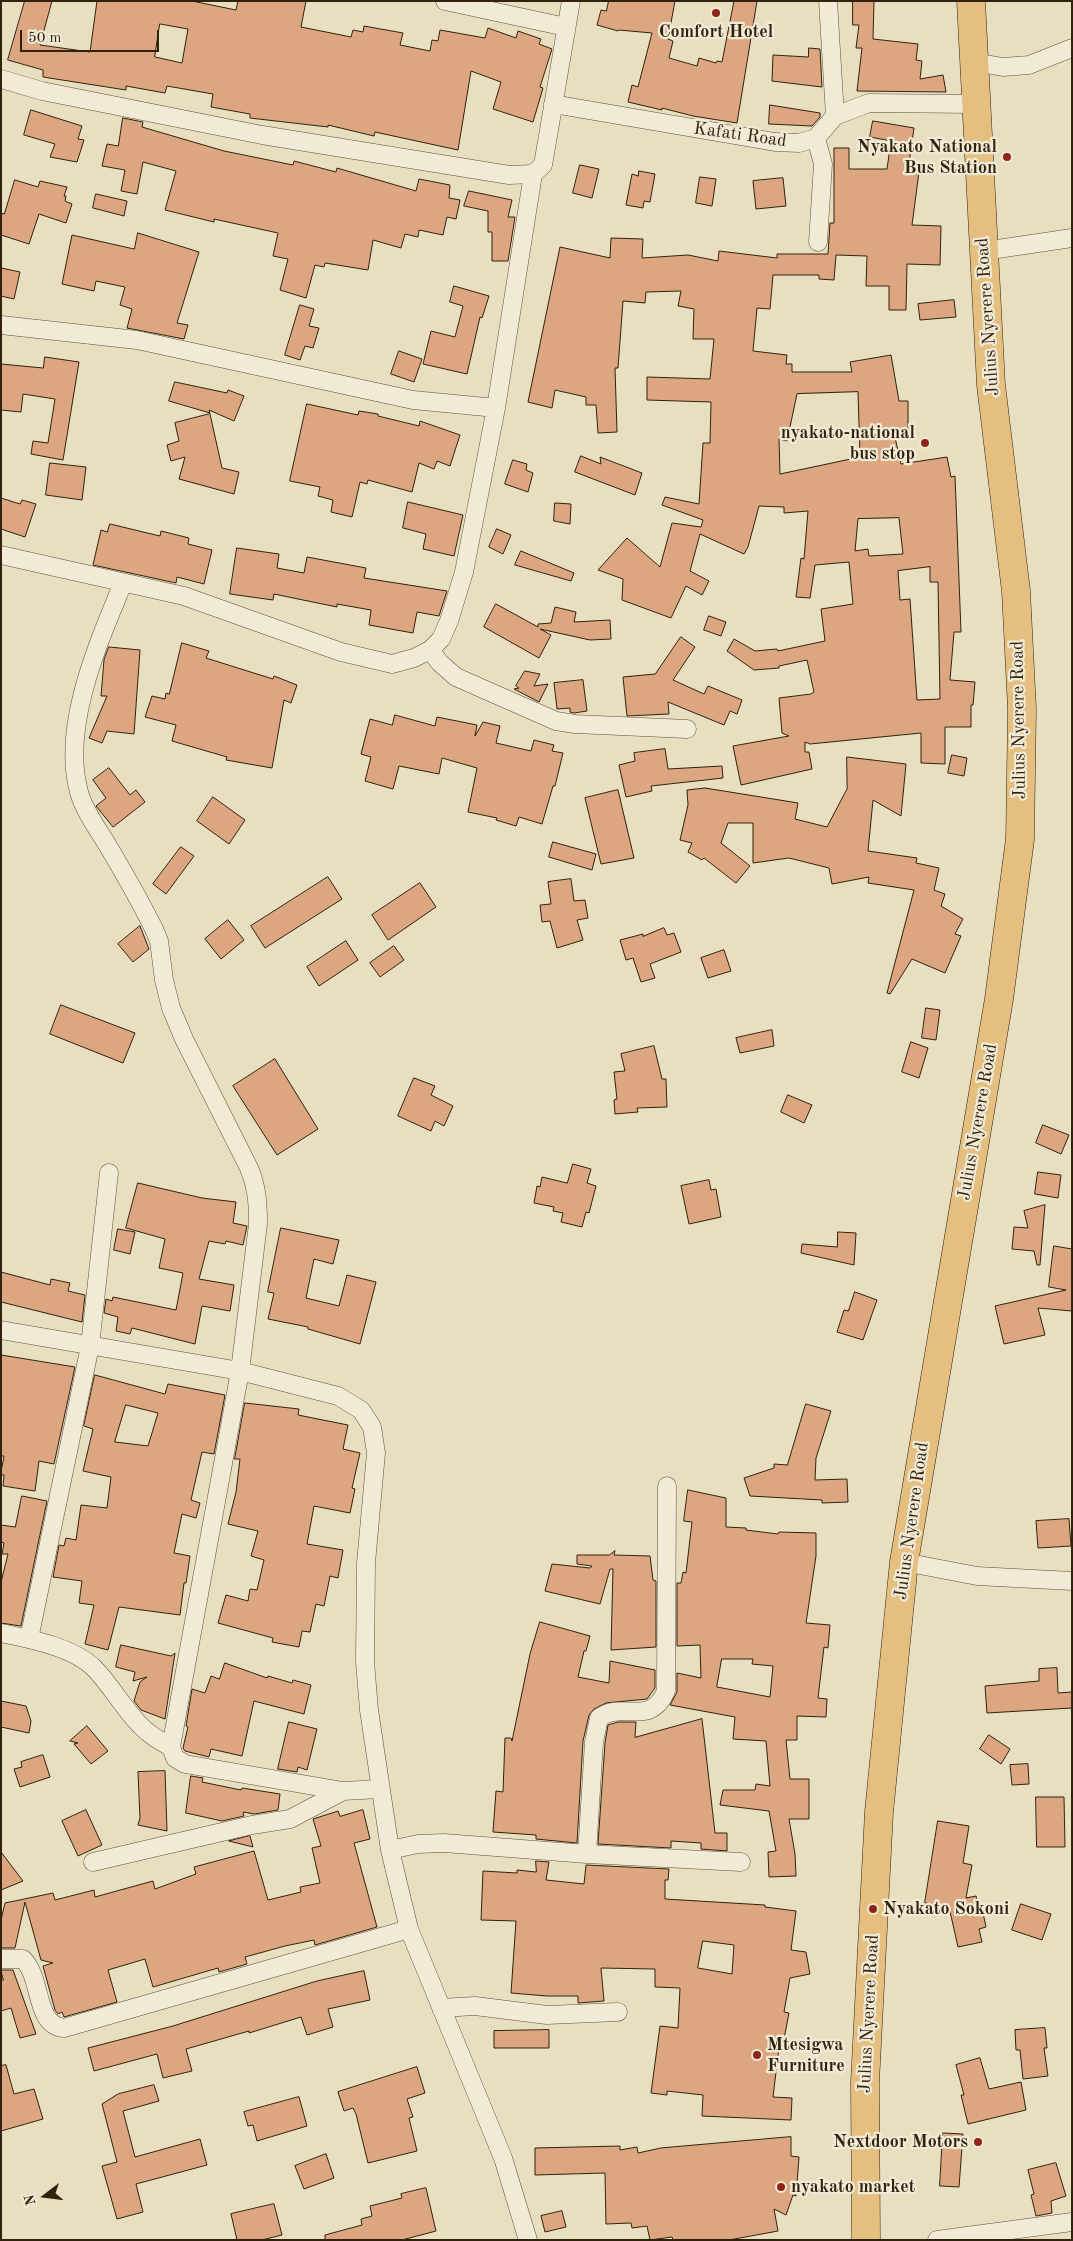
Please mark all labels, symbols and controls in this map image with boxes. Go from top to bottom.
marker: Comfort Hotel [710,7,722,19]
scale bar [22,20,161,52]
place label: Comfort Hotel [659,21,773,43]
text: 50 m [28,31,62,46]
street label: Kafati Road [692,118,788,152]
place label: Nyakato National Bus Station [857,136,997,178]
marker: Nyakato National Bus Station [1001,151,1013,163]
street label: Julius Nyerere Road [972,237,1004,397]
place label: nyakato-national bus stop [781,422,915,464]
marker: nyakato-national bus stop [919,437,931,449]
street label: Julius Nyerere Road [1007,640,1031,800]
street label: Julius Nyerere Road [954,1042,1002,1202]
street label: Julius Nyerere Road [890,1441,934,1601]
place label: Nyakato Sokoni [883,1898,1009,1920]
marker: Nyakato Sokoni [867,1903,879,1915]
street label: Julius Nyerere Road [854,1934,884,2094]
place label: Mtesigwa Furniture [767,2034,845,2076]
marker: Mtesigwa Furniture [751,2049,763,2061]
place label: Nextdoor Motors [833,2131,968,2153]
marker: Nextdoor Motors [972,2136,984,2148]
north arrow [20,2171,70,2221]
place label: nyakato market [791,2176,915,2198]
marker: nyakato market [775,2181,787,2193]
text: N [22,2193,39,2207]

